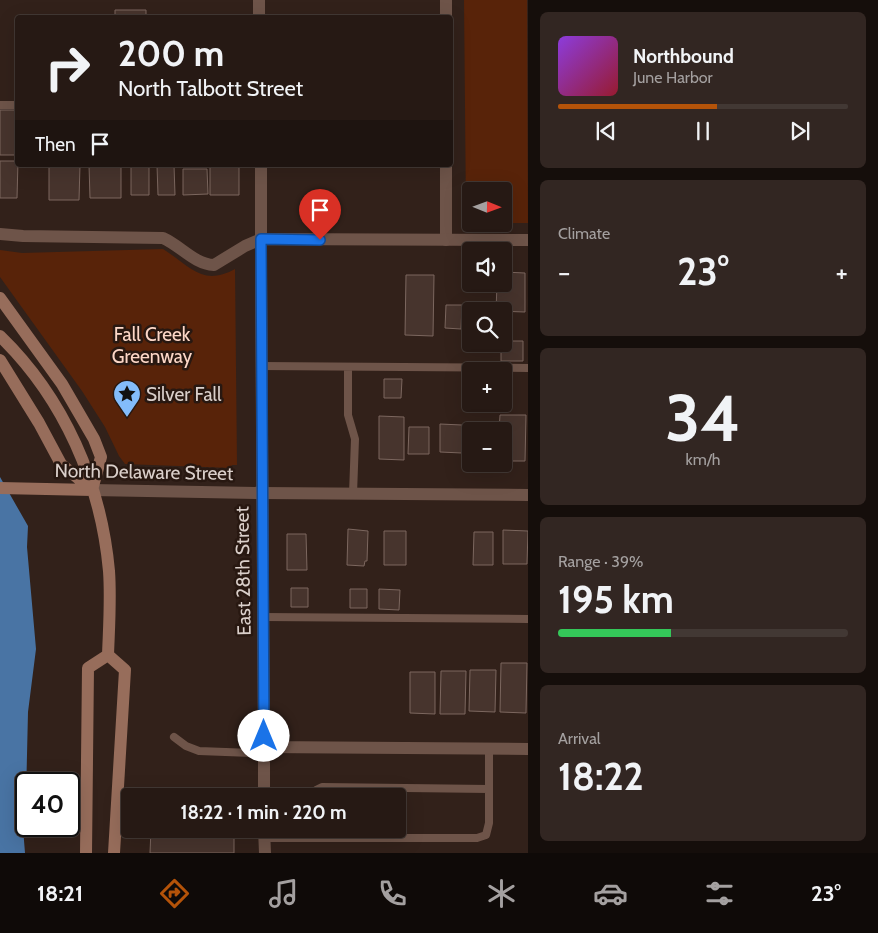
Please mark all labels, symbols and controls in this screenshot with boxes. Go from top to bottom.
text: 200 m [118,32,224,75]
icon: right [35,35,100,100]
text: Northbound [633,45,734,68]
text: June Harbor [633,68,713,87]
text: North Talbott Street [118,75,303,102]
icon: previous [592,117,620,145]
icon: pause [689,117,717,145]
icon: next [786,117,814,145]
icon: arrive [86,130,114,158]
text: Then [35,133,76,156]
north arrow [462,182,512,232]
map controls [462,182,512,472]
pin [299,189,341,240]
icon: arrive [306,196,334,224]
text: Climate [558,224,610,243]
button: sound [462,242,512,292]
text: 23° [677,248,729,295]
text: − [558,255,570,289]
text: + [836,255,848,289]
button: search [462,302,512,352]
park label: Fall Creek Greenway [112,323,193,368]
button: + [462,362,512,412]
text: 34 [665,378,741,457]
place icon: Silver Fall [112,379,142,418]
place label: Silver Fall [146,383,222,406]
button: − [462,422,512,472]
text: km/h [685,450,721,469]
street label: North Delaware Street [54,459,234,485]
street label: East 28th Street [230,505,256,636]
text: Range · 39% [558,552,644,571]
text: 195 km [558,576,674,623]
position arrow [237,709,289,761]
text: Arrival [558,729,601,748]
text: 18:22 [558,753,644,800]
speed limit sign: 40 [15,772,80,837]
text: 18:22 · 1 min · 220 m [181,801,346,824]
icon: directions [157,876,192,911]
icon: music [266,876,301,911]
icon: phone [375,876,410,911]
icon: climate [484,876,519,911]
icon: car [593,876,628,911]
icon: filters [702,876,737,911]
text: 18:21 [37,880,83,907]
text: 23° [811,880,841,907]

